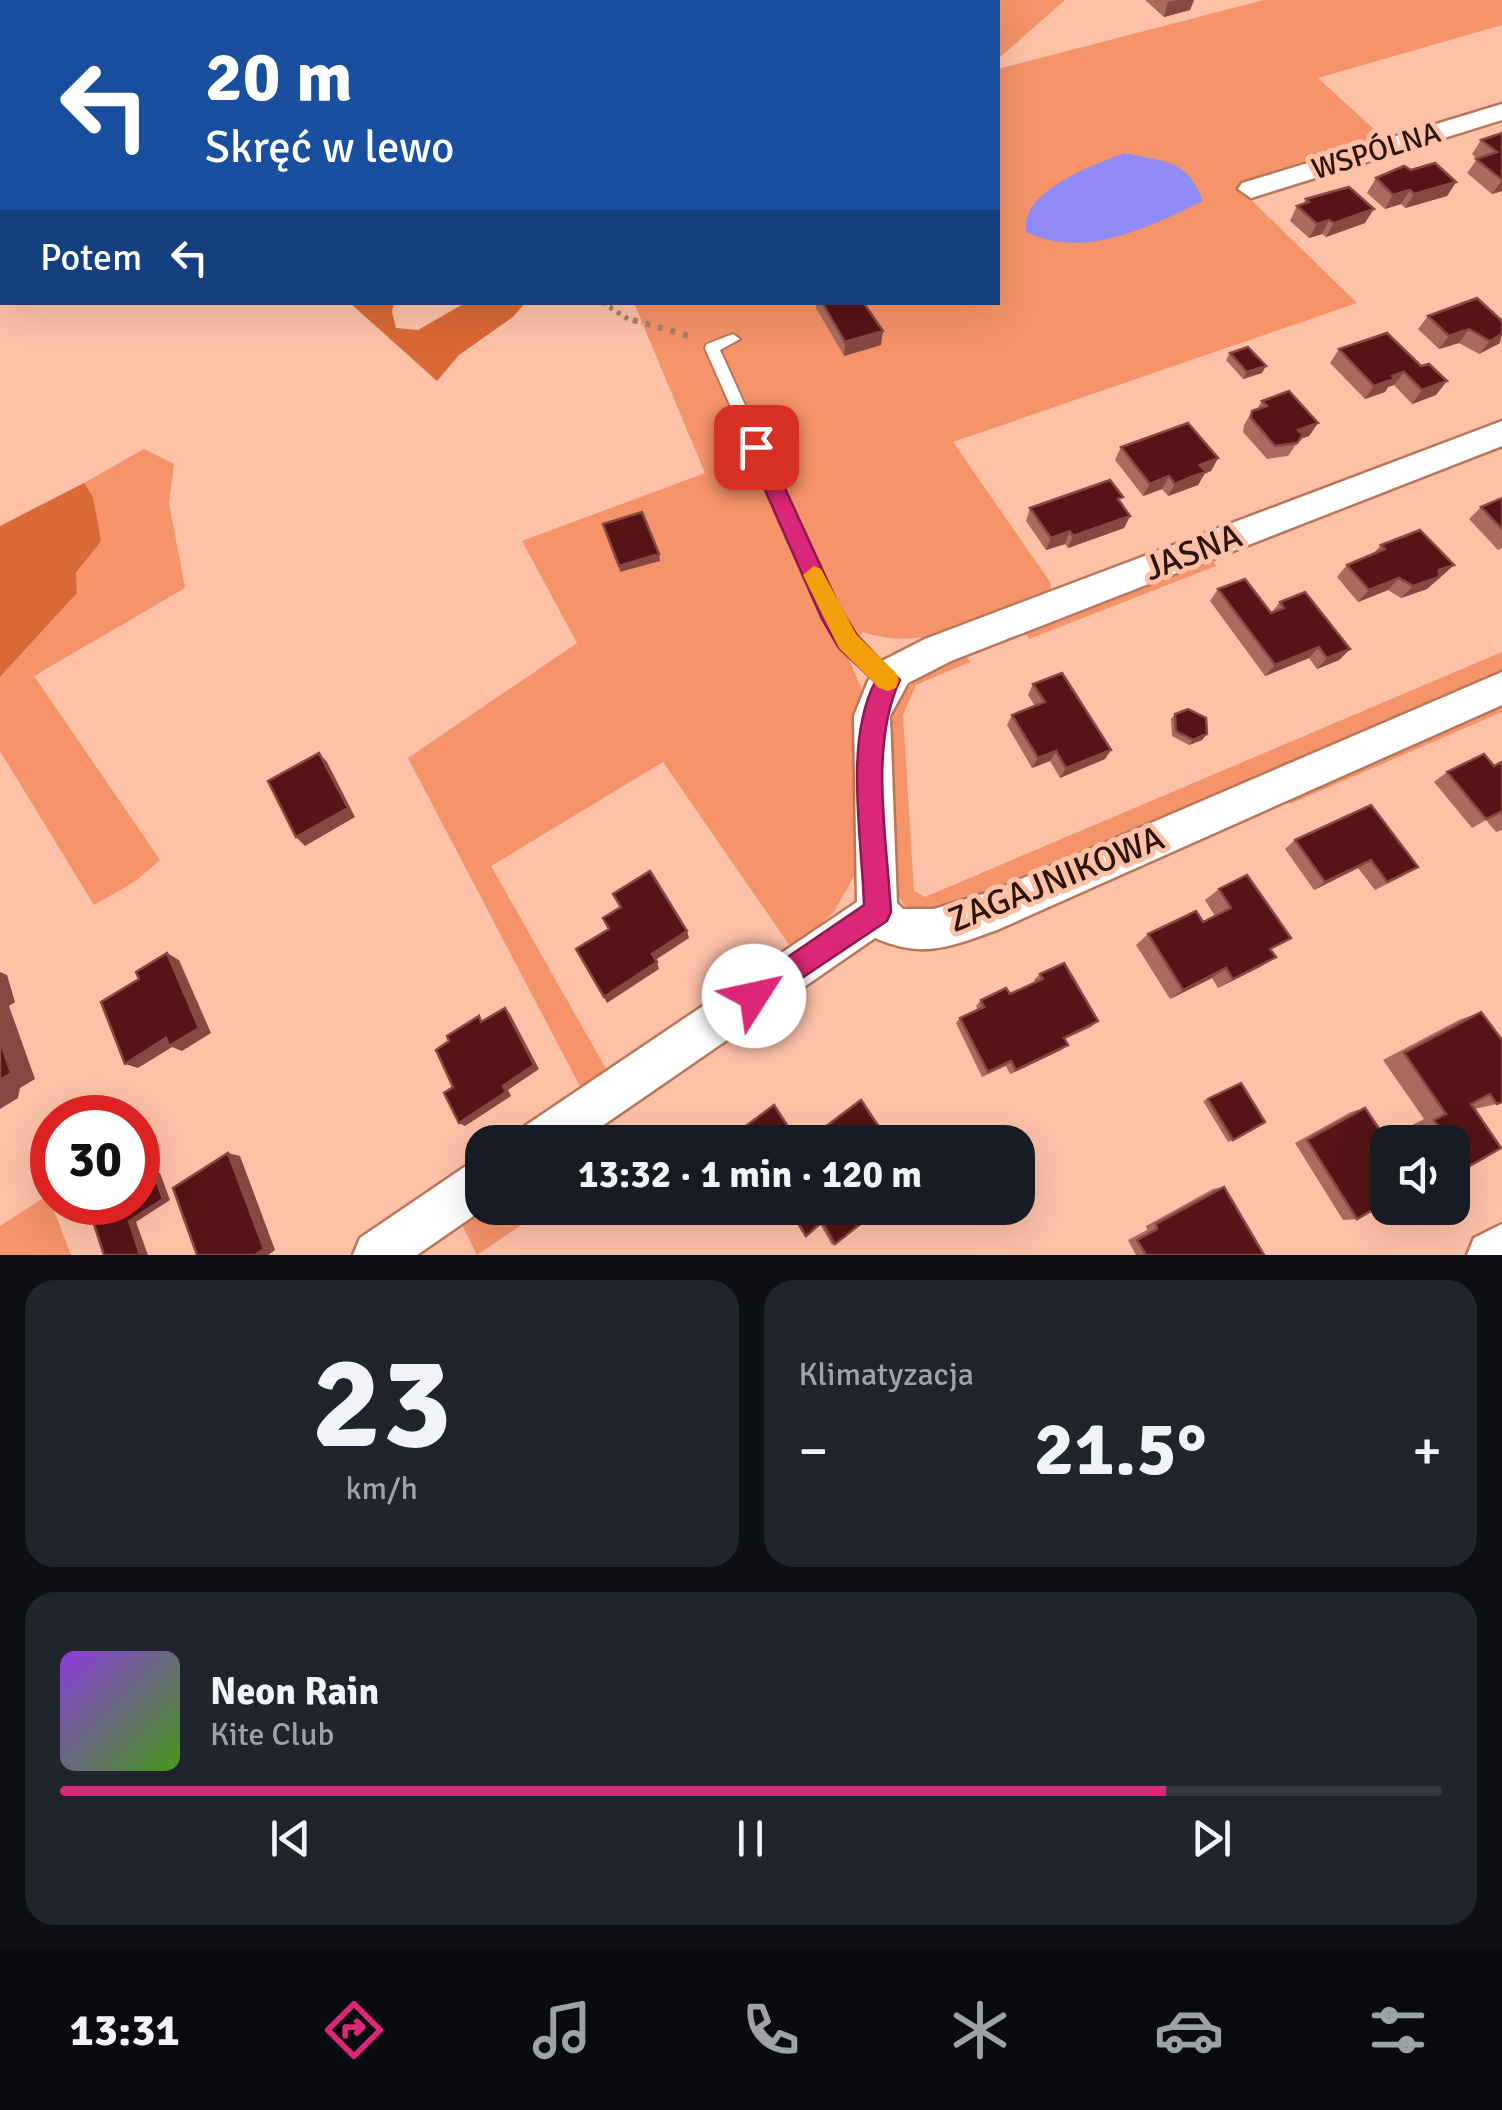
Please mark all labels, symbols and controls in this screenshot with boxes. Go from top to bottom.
text: 20 m [205,34,353,120]
icon: left [40,40,170,170]
street label: WSPÓLNA [1307,114,1445,188]
text: Skręć w lewo [205,120,454,175]
icon: left [162,230,217,285]
text: Potem [40,234,142,281]
pin [714,405,799,490]
icon: arrive [729,420,784,475]
street label: JASNA [1138,514,1248,590]
street label: ZAGAJNIKOWA [942,816,1170,942]
position arrow [702,944,806,1048]
speed limit sign: 30 [30,1095,160,1225]
map controls [1370,1125,1470,1225]
button: sound [1370,1125,1470,1225]
text: 13:32 · 1 min · 120 m [578,1151,922,1198]
text: 23 [312,1324,452,1484]
text: Klimatyzacja [799,1355,974,1394]
text: 21.5° [1034,1403,1207,1496]
text: − [799,1417,828,1485]
text: + [1412,1417,1442,1485]
text: km/h [346,1469,418,1508]
text: Neon Rain [210,1668,379,1715]
text: Kite Club [210,1715,334,1754]
icon: previous [263,1811,318,1866]
icon: pause [723,1811,778,1866]
icon: next [1184,1811,1239,1866]
icon: directions [319,1995,389,2065]
icon: music [527,1995,597,2065]
icon: phone [736,1995,806,2065]
icon: climate [945,1995,1015,2065]
icon: car [1154,1995,1224,2065]
icon: filters [1363,1995,1433,2065]
text: 13:31 [69,2003,180,2058]

